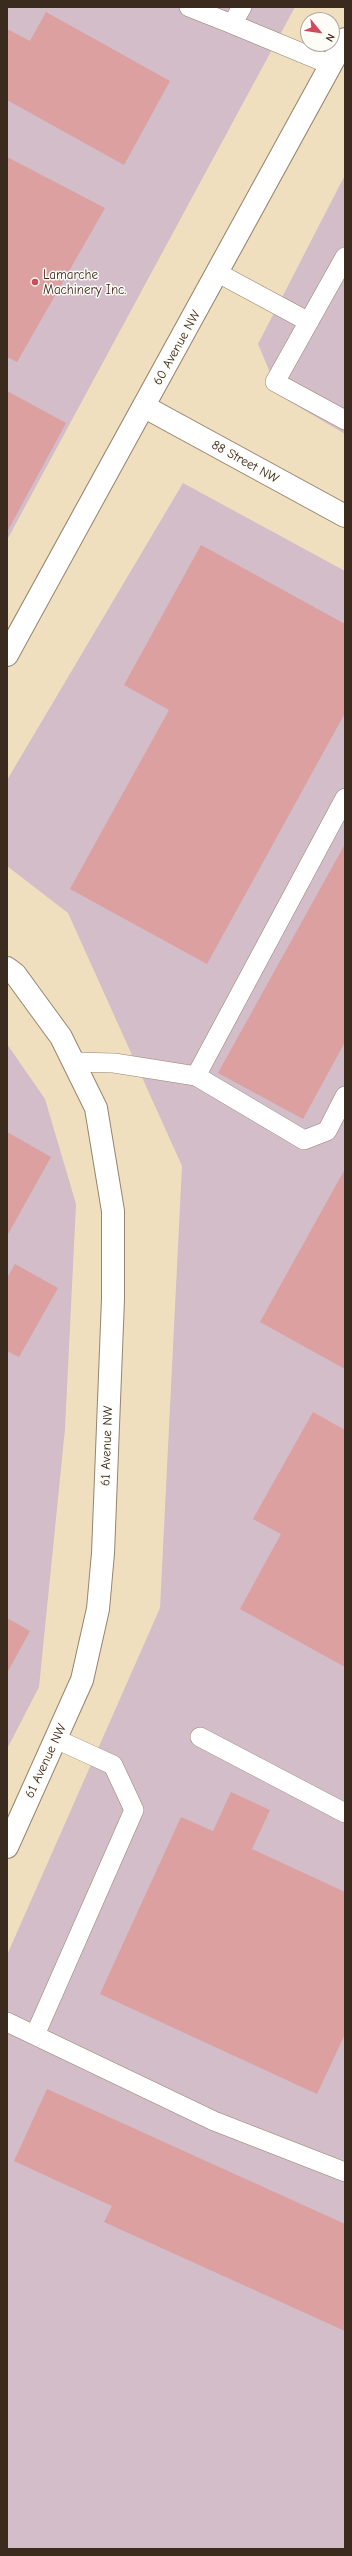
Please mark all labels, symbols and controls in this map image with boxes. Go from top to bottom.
north arrow [300,12,340,52]
text: N [323,31,337,44]
place label: Lamarche Machinery Inc. [43,267,126,298]
marker: Lamarche Machinery Inc. [30,277,40,287]
street label: 60 Avenue NW [150,308,204,388]
street label: 88 Street NW [209,437,281,487]
street label: 61 Avenue NW [98,1406,116,1486]
street label: 61 Avenue NW [22,1721,70,1801]

